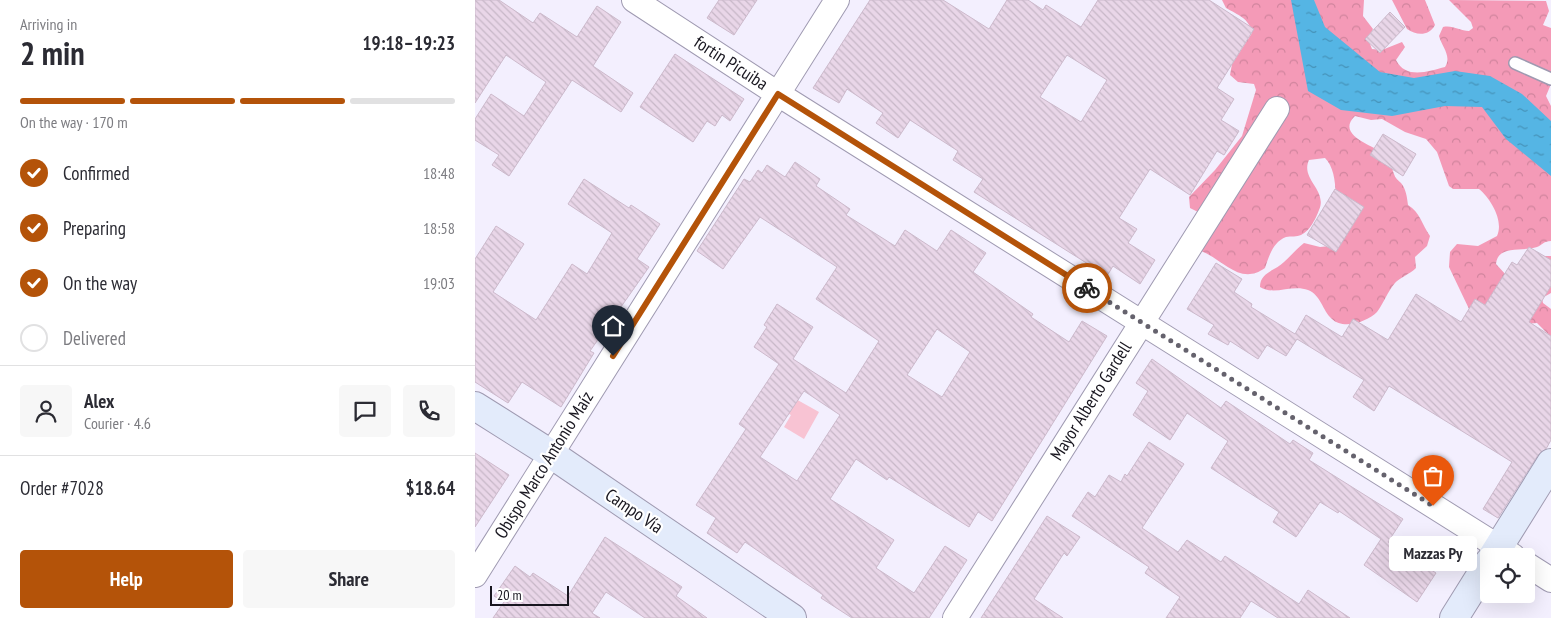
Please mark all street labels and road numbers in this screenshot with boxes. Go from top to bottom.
street label: fortin Picuiba [690,30,772,95]
street label: Mayor Alberto Gardell [1045,336,1137,464]
street label: Obispo Marco Antonio Maíz [489,387,598,543]
street label: Campo Vía [601,483,668,538]

